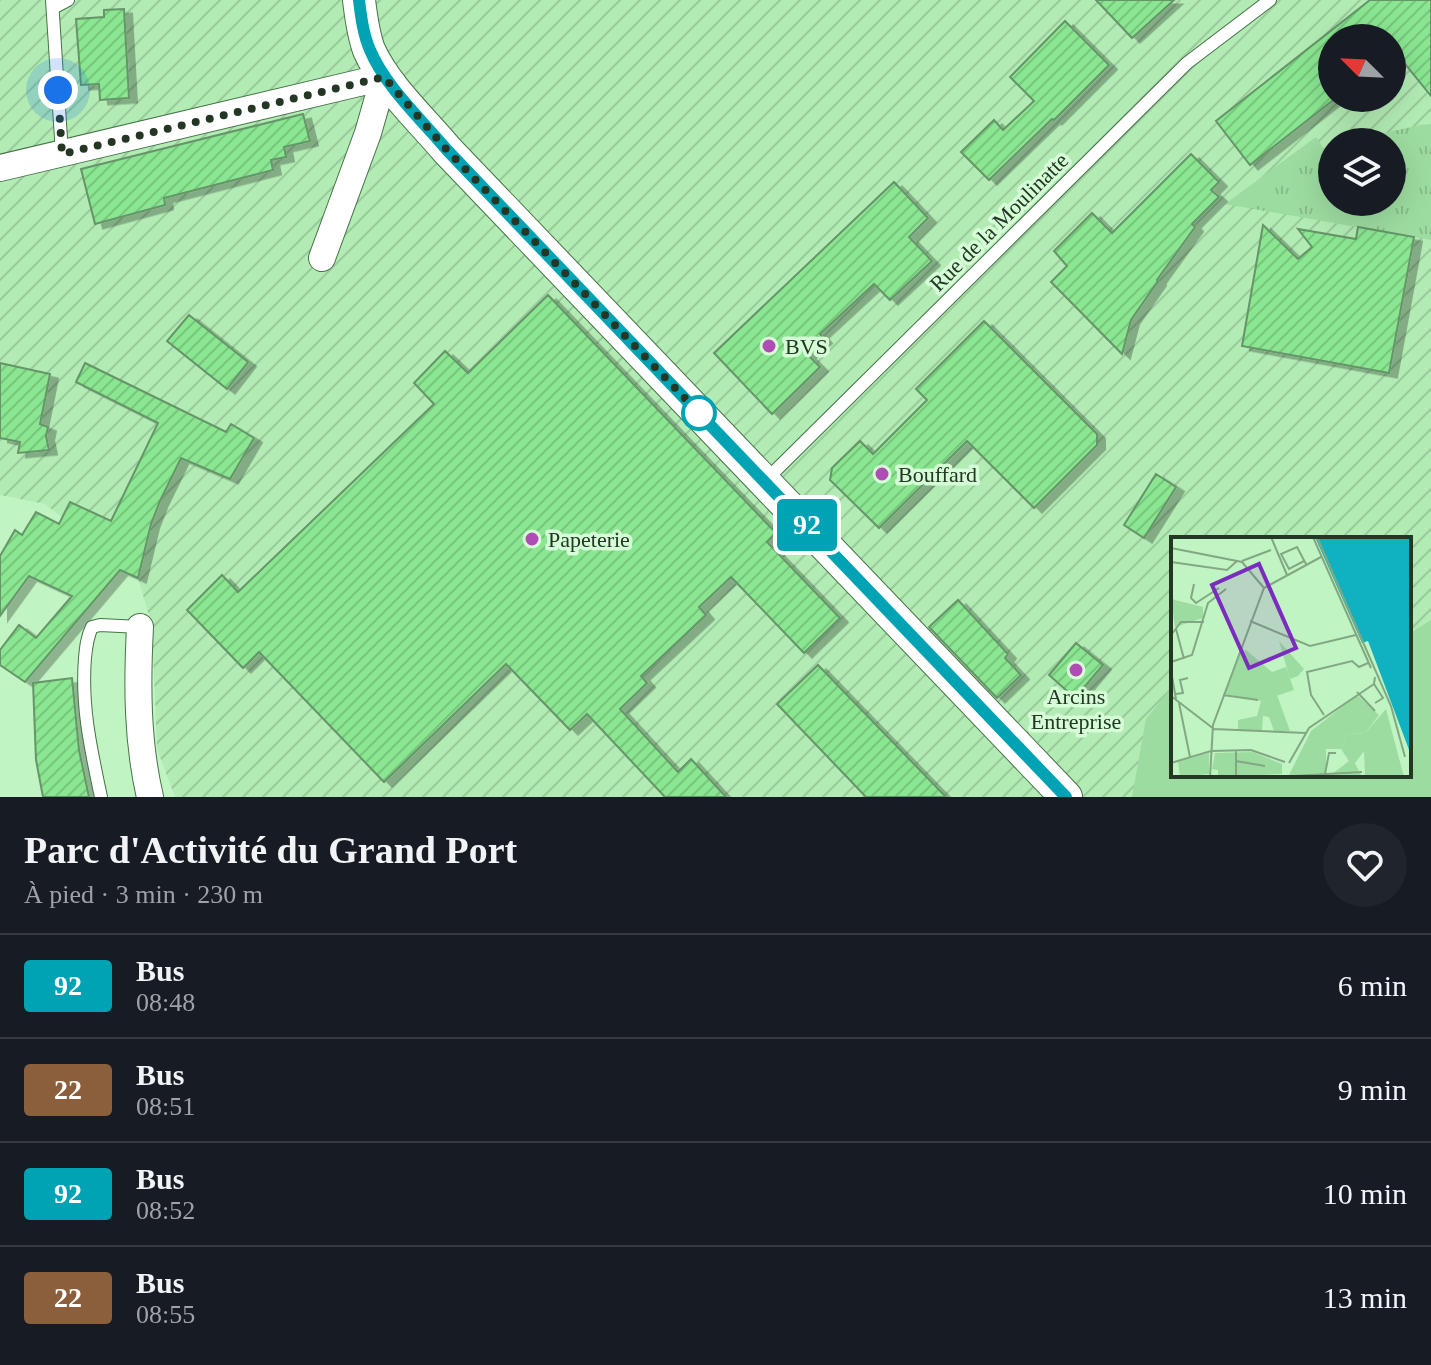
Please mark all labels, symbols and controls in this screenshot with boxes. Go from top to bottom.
north arrow [1318,24,1406,112]
map controls [1318,24,1406,216]
your location [38,70,78,110]
button: layers [1318,128,1406,216]
street label: Rue de la Moulinatte [925,148,1073,296]
place label: BVS [785,334,828,359]
marker: BVS [760,337,778,355]
unlabelled marker [682,396,716,430]
place label: Bouffard [898,462,977,487]
marker: Bouffard [873,465,891,483]
line badge: 92 [771,499,843,551]
text: 92 [793,509,821,540]
place label: Papeterie [548,527,630,552]
marker: Papeterie [523,530,541,548]
inset map [1171,537,1411,777]
marker: Arcins Entreprise [1067,661,1085,679]
place label: Arcins Entreprise [1031,684,1121,734]
button: heart [1323,823,1407,907]
text: Parc d'Activité du Grand Port [24,829,517,871]
text: À pied · 3 min · 230 m [24,880,263,909]
text: Bus [136,954,184,987]
text: 6 min [1338,969,1407,1002]
text: 92 [54,970,82,1001]
text: 08:48 [136,988,195,1017]
text: Bus [136,1058,184,1091]
text: 9 min [1338,1073,1407,1106]
text: 22 [54,1074,82,1105]
text: 08:51 [136,1092,195,1121]
text: Bus [136,1162,184,1195]
text: 10 min [1323,1177,1407,1210]
text: 92 [54,1178,82,1209]
text: 08:52 [136,1196,195,1225]
text: Bus [136,1266,184,1299]
text: 13 min [1323,1281,1407,1314]
text: 22 [54,1282,82,1313]
text: 08:55 [136,1300,195,1329]

